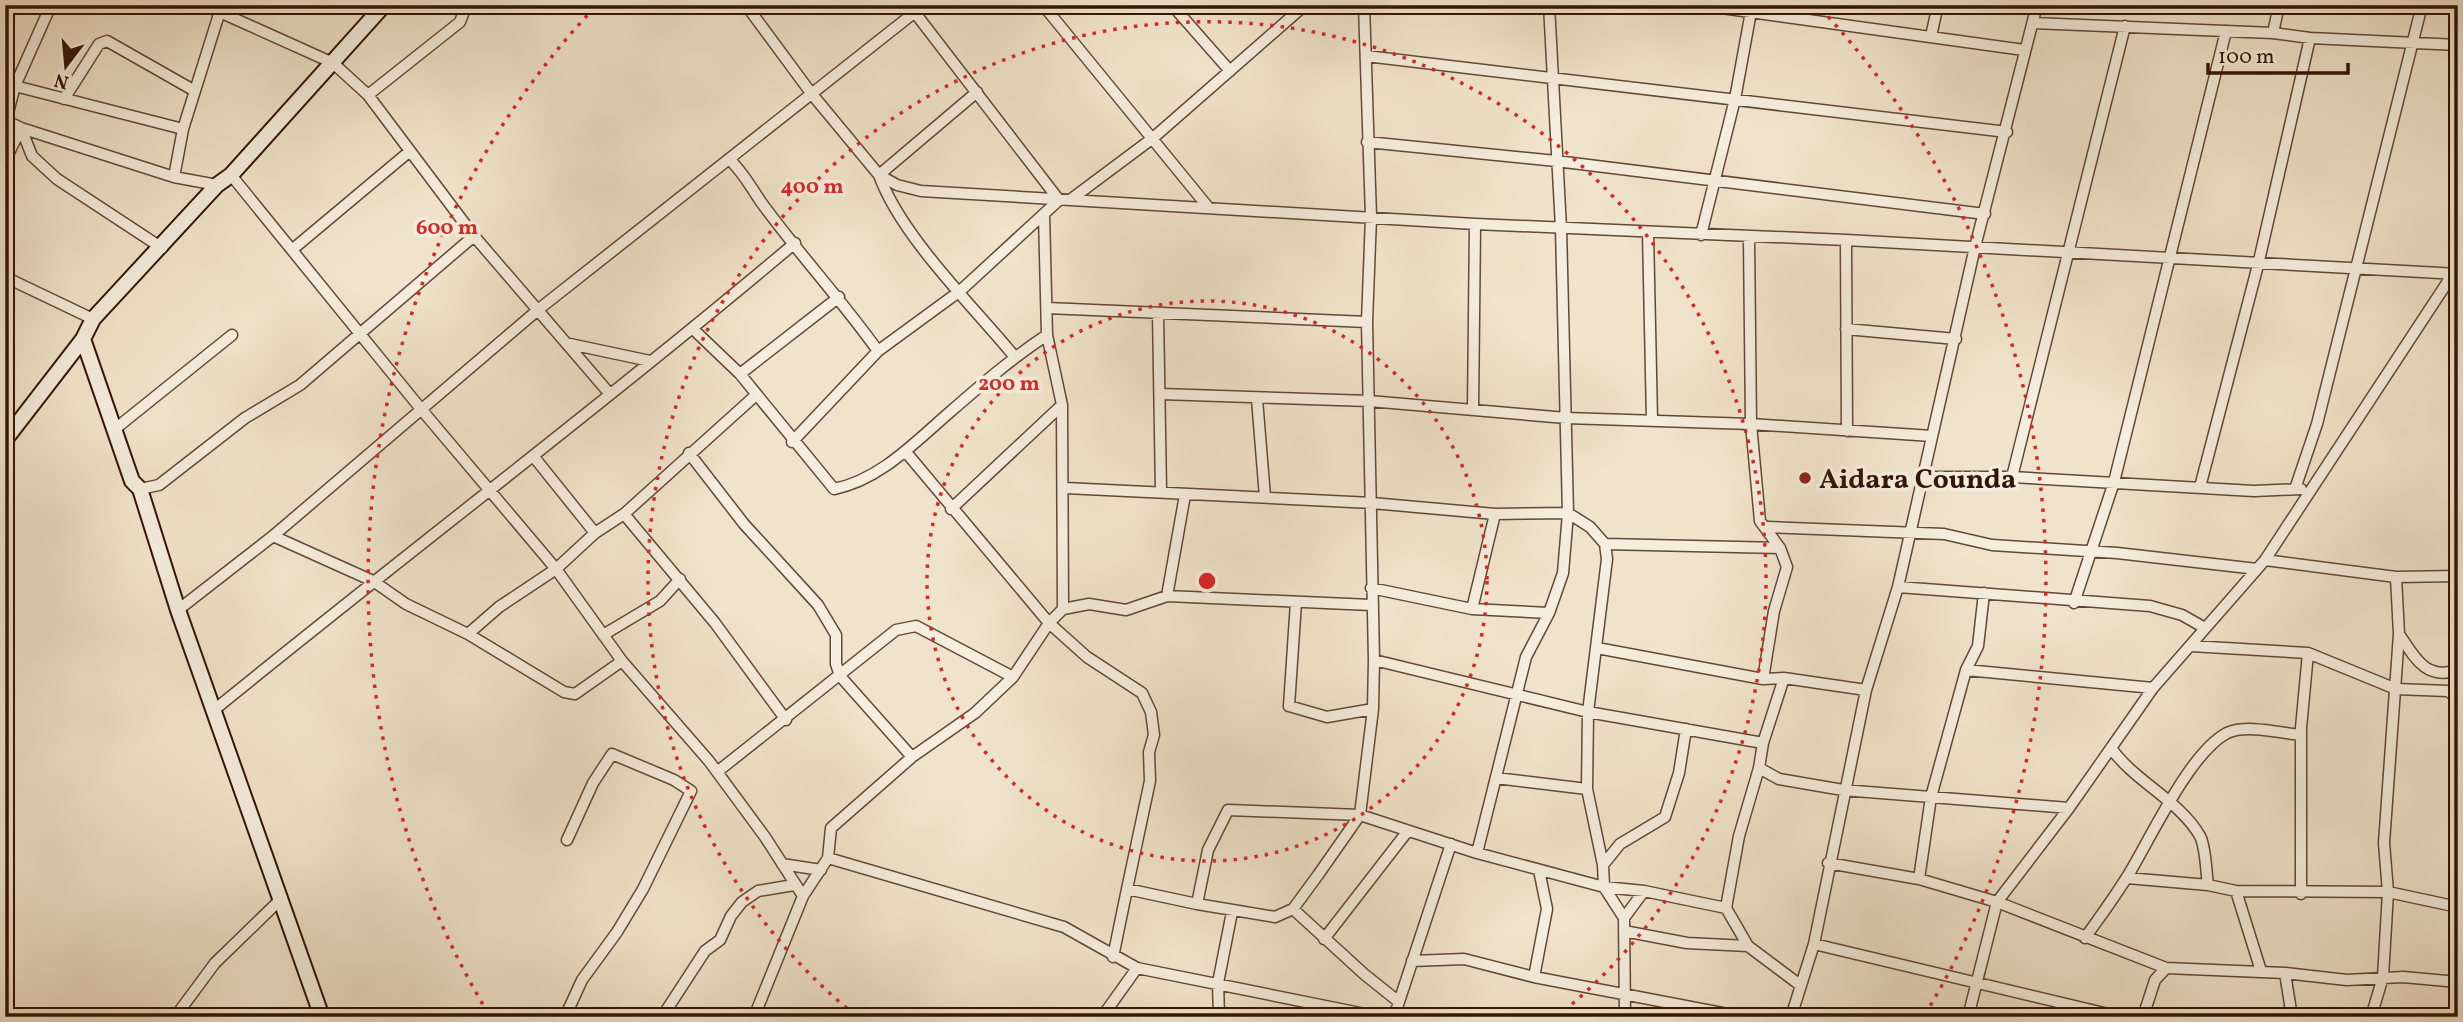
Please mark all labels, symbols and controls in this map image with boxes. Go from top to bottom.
north arrow [32,32,102,102]
scale bar [2208,32,2348,76]
text: 100 m [2218,43,2275,72]
text: N [51,66,72,95]
text: 400 m [781,173,843,202]
text: 600 m [416,214,478,243]
text: 200 m [978,370,1040,399]
place label: Aidara Counda [1819,461,2016,500]
marker: Aidara Counda [1797,470,1813,486]
centre of rings [1195,569,1219,593]

